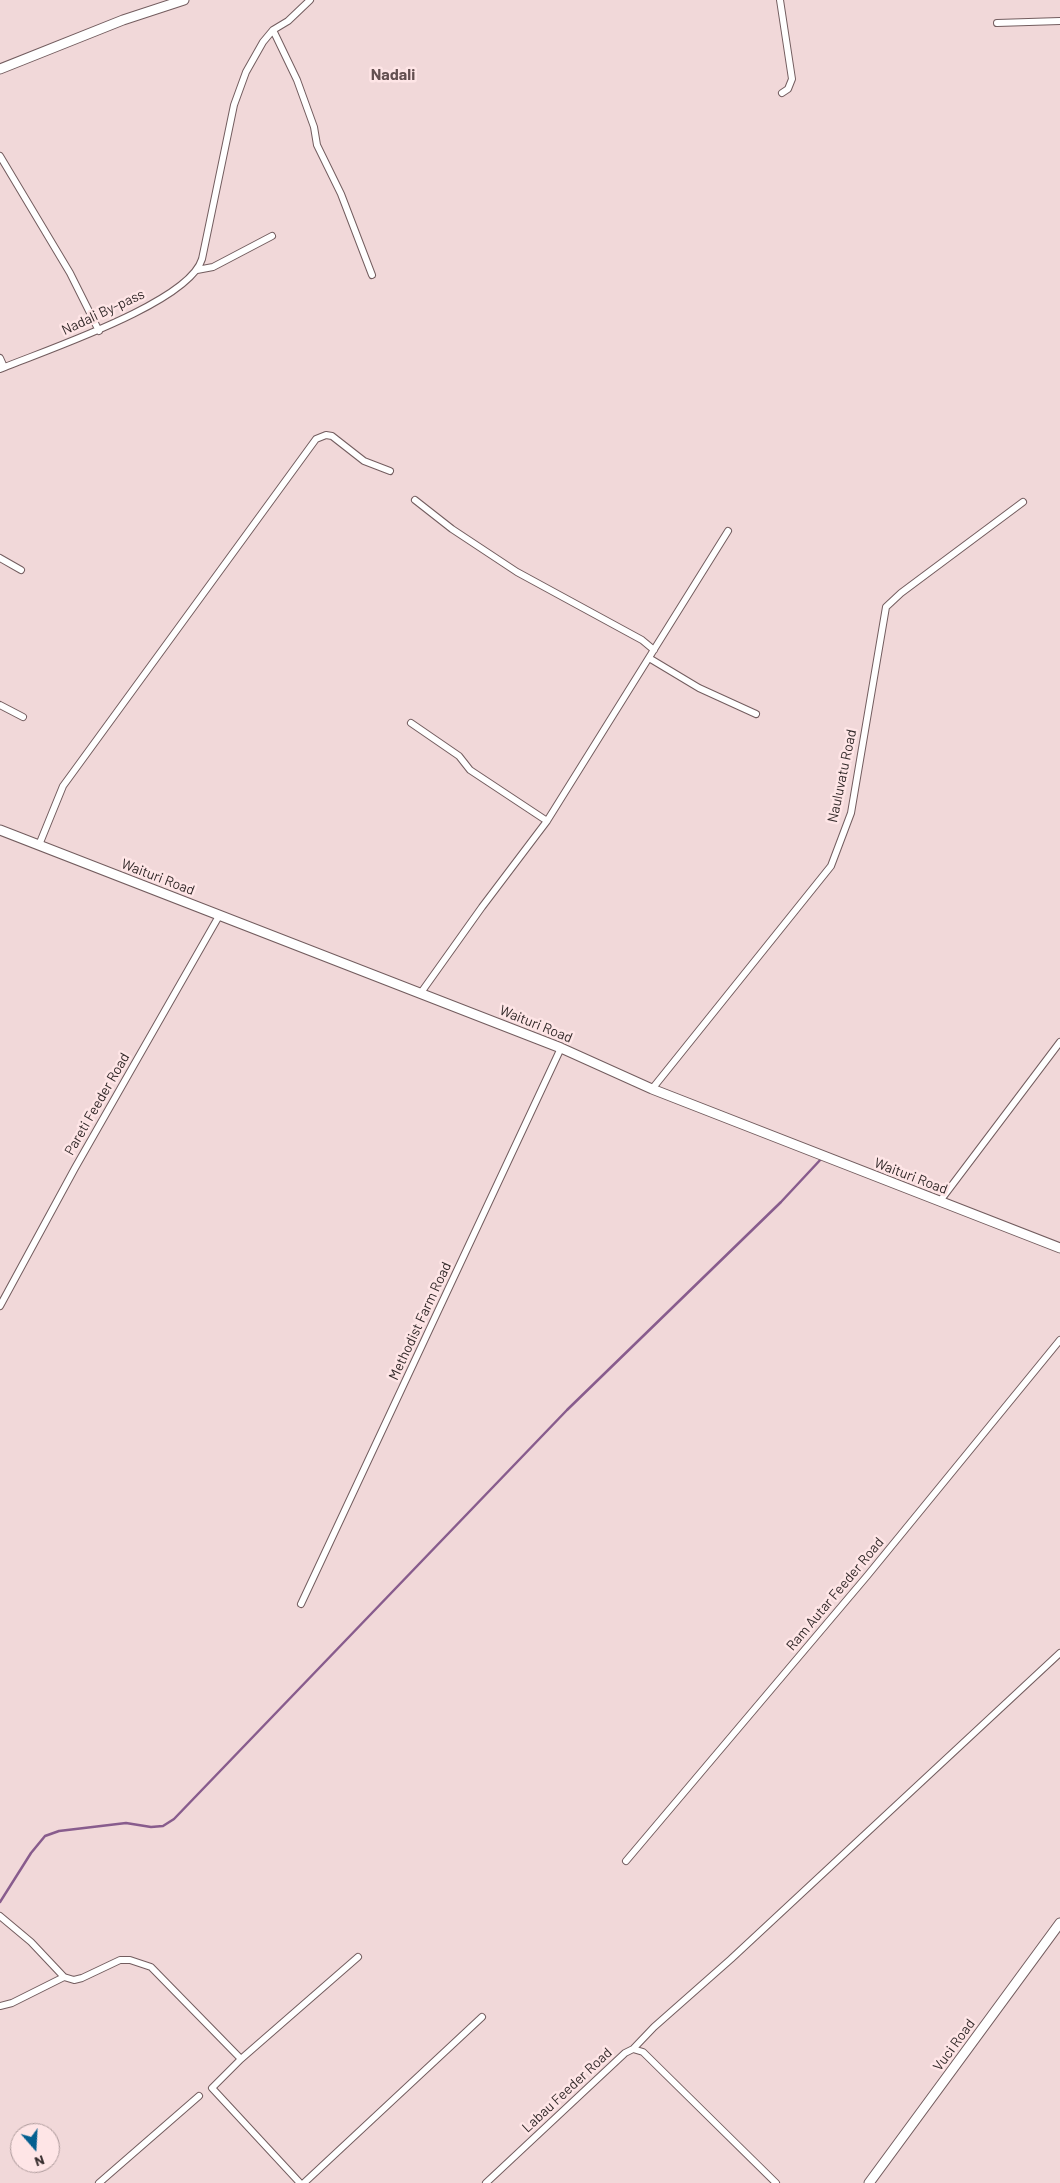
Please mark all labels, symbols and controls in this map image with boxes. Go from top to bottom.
district label: Nadali [371,65,415,85]
street label: Nadali By-pass [59,285,147,339]
street label: Nauluvatu Road [824,728,860,824]
street label: Waituri Road [119,855,197,899]
street label: Waituri Road [497,1002,575,1046]
street label: Pareti Feeder Road [61,1050,133,1158]
street label: Waituri Road [872,1154,950,1198]
street label: Methodist Farm Road [385,1259,455,1383]
street label: Ram Autar Feeder Road [783,1534,887,1654]
street label: Vuci Road [929,2016,979,2074]
street label: Labau Feeder Road [519,2044,615,2136]
north arrow [10,2123,60,2173]
text: N [33,2152,47,2171]

